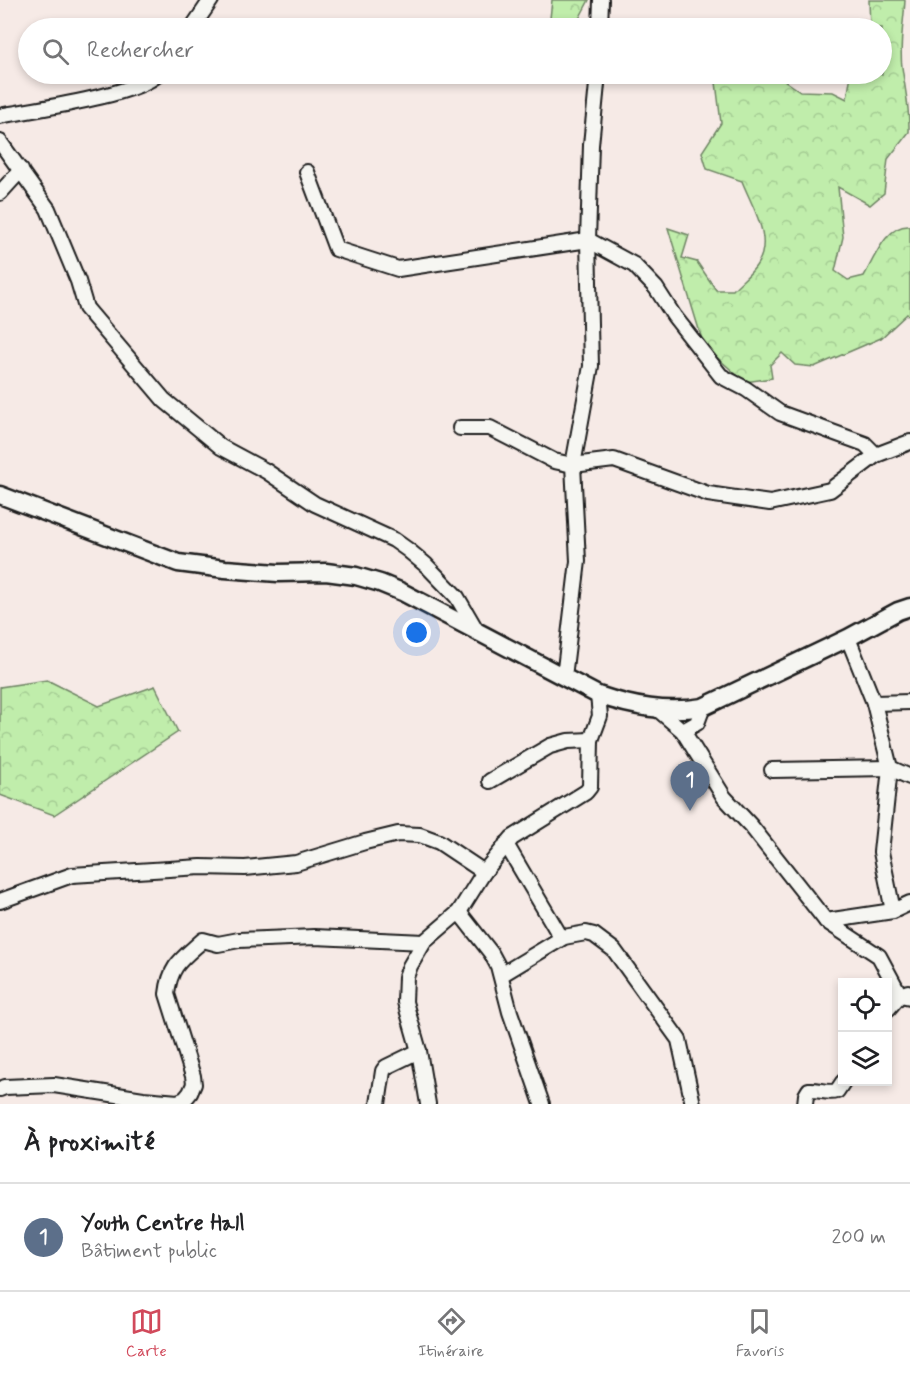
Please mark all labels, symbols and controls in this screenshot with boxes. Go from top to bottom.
search box [18,18,892,84]
icon: search [39,35,72,68]
text: Rechercher [87,37,194,65]
your location [402,618,431,647]
pin: 1 [670,762,710,811]
map controls [838,978,892,1086]
button: locate [838,978,892,1032]
button: layers [838,1032,892,1086]
text: À proximité [24,1126,155,1160]
text: Youth Centre Hall [81,1210,245,1238]
text: 1 [39,1224,48,1251]
text: 200 m [831,1224,886,1251]
text: Bâtiment public [81,1238,217,1265]
tab: Carte [126,1305,167,1362]
tab: Itinéraire [418,1305,484,1362]
tab: Favoris [736,1305,784,1362]

